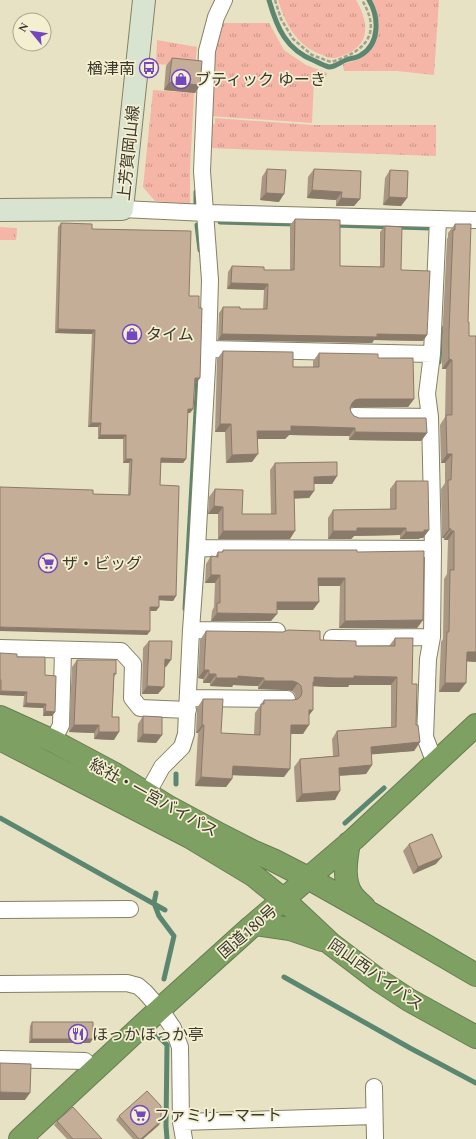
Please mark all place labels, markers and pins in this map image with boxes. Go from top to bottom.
place label: 楢津南 [87,57,135,81]
bus stop icon: 楢津南 [138,57,160,79]
shop icon: ブティック ゆーき [170,68,192,90]
place label: ブティック ゆーき [195,68,326,92]
shop icon: タイム [121,323,143,345]
place label: タイム [146,323,194,347]
supermarket icon: ザ・ビッグ [37,552,59,574]
place label: ザ・ビッグ [62,552,142,576]
restaurant icon: ほっかほっか亭 [67,1023,89,1045]
place label: ほっかほっか亭 [92,1023,204,1047]
supermarket icon: ファミリーマート [129,1104,151,1126]
place label: ファミリーマート [154,1104,282,1128]

